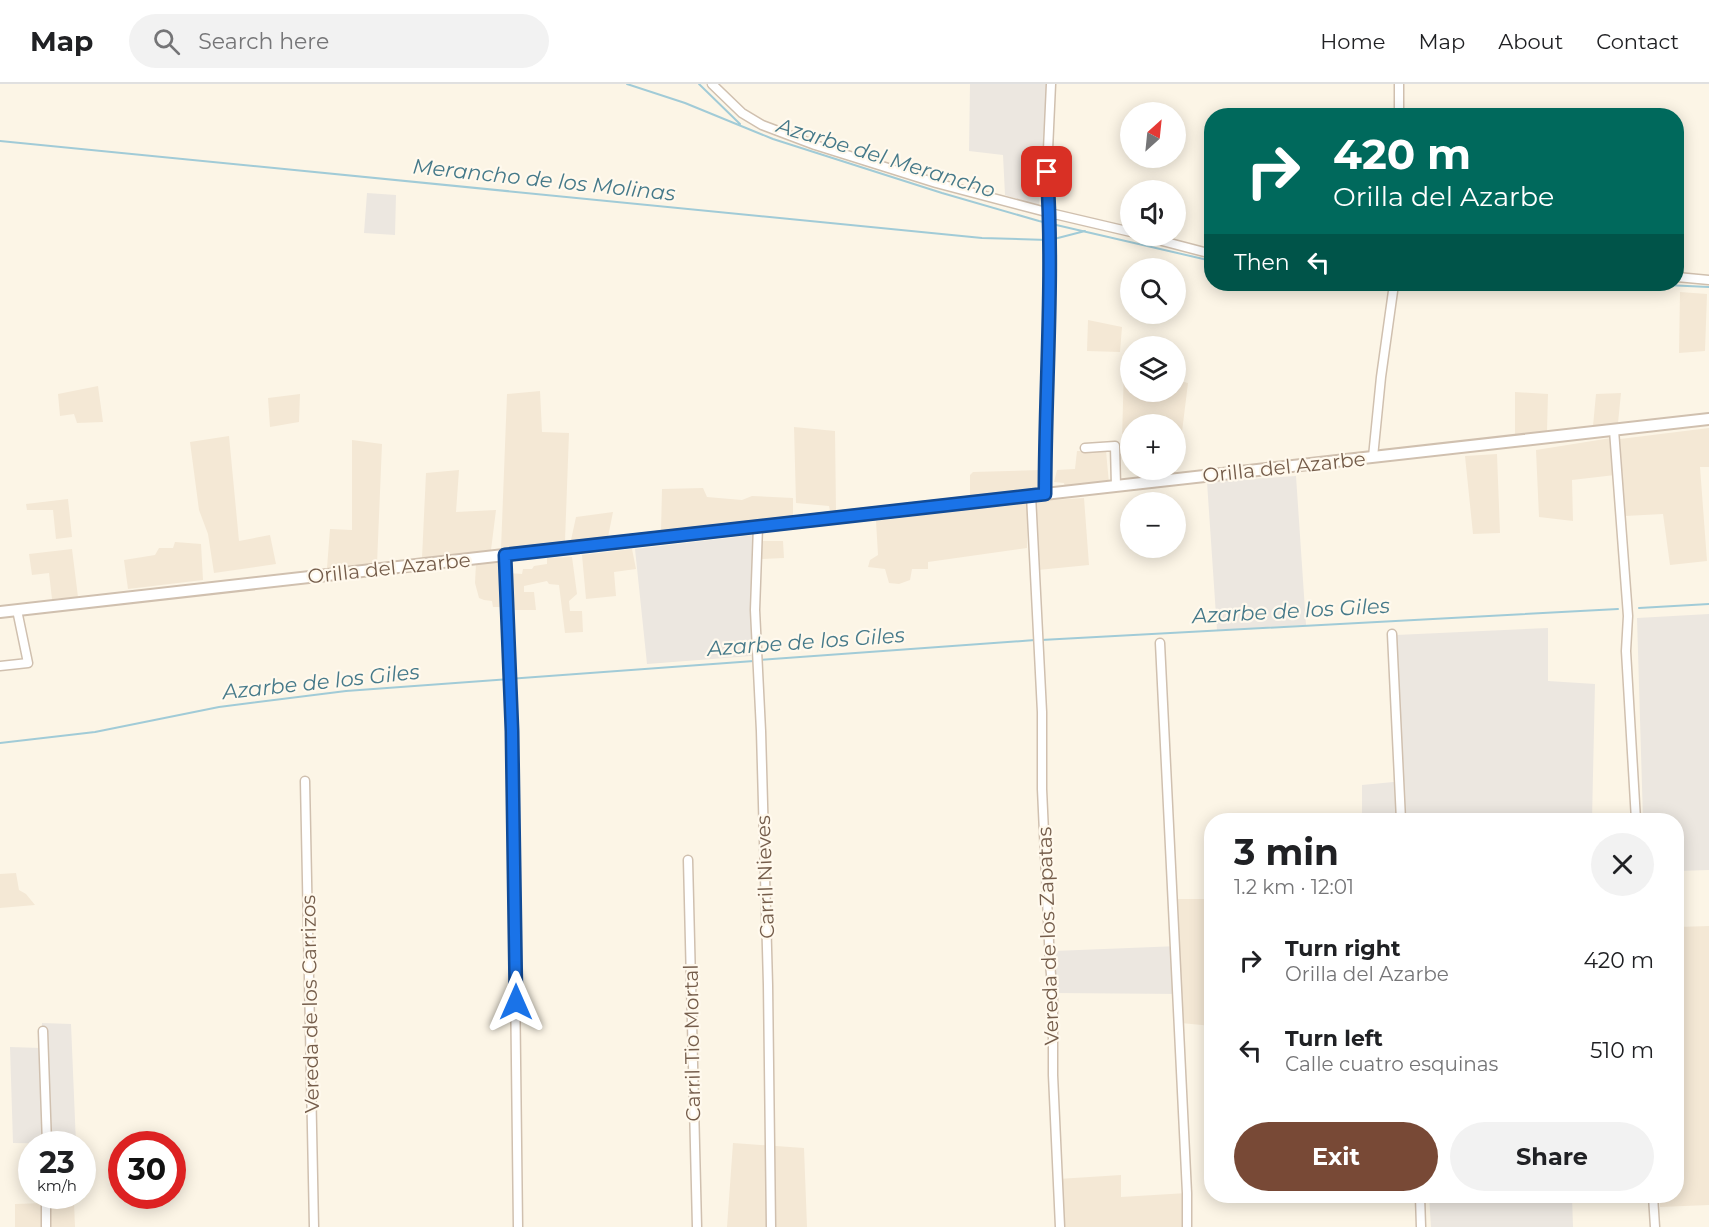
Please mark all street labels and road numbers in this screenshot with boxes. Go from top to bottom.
street label: Orilla del Azarbe [1201,446,1367,488]
street label: Orilla del Azarbe [306,547,472,589]
street label: Carril Nieves [751,815,779,939]
street label: Vereda de los Zapatas [1032,826,1064,1046]
street label: Vereda de los Carrizos [296,894,324,1113]
street label: Carril Tio Mortal [679,964,705,1122]

